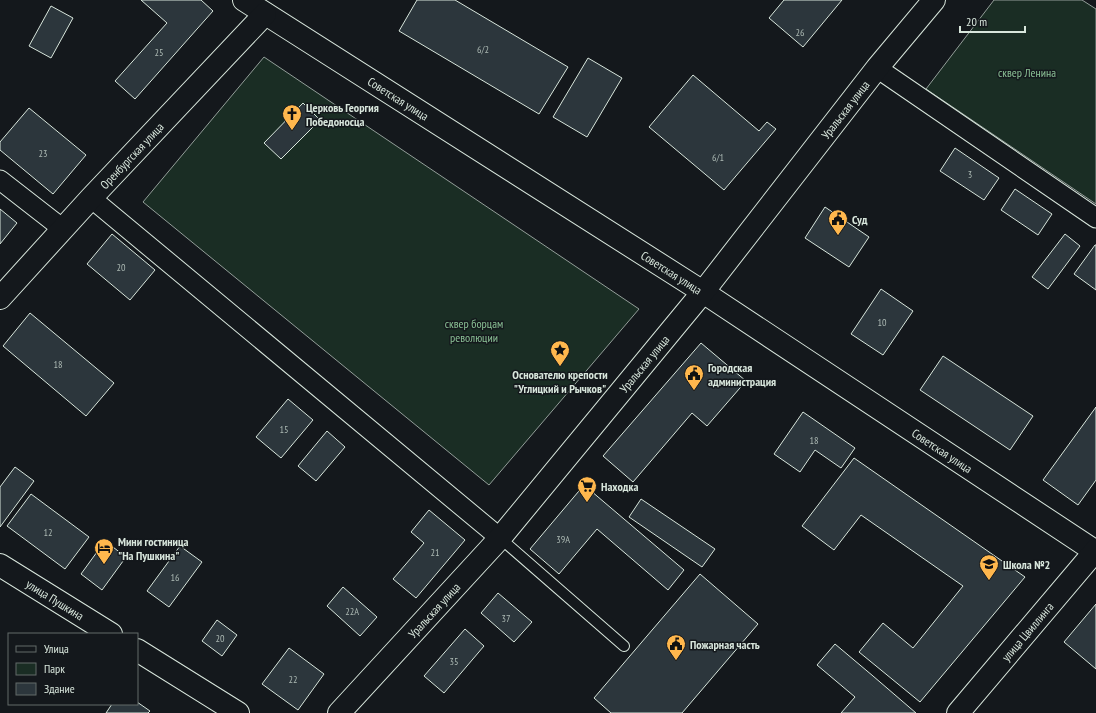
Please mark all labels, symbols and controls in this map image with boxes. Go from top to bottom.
scale bar [960,8,1025,34]
text: 20 m [966,14,987,29]
house number: 26 [796,26,805,39]
house number: 6/2 [477,43,489,56]
house number: 25 [155,46,164,59]
park label: сквер Ленина [998,65,1056,80]
street label: Советская улица [365,73,432,123]
street label: Уральская улица [818,77,872,142]
place label: Церковь Георгия Победоносца [306,100,379,129]
church icon: Церковь Георгия Победоносца [281,103,303,131]
street label: Оренбургская улица [96,119,166,192]
house number: 23 [39,147,48,160]
house number: 6/1 [712,151,724,164]
house number: 3 [968,168,972,181]
public building icon: Суд [827,208,849,236]
place label: Суд [852,212,868,227]
street label: Советская улица [638,247,705,297]
house number: 20 [117,261,126,274]
park label: сквер борцам революции [445,316,503,345]
house number: 10 [878,316,887,329]
street label: Уральская улица [616,332,672,395]
place icon: Основателю крепости "Углицкий и Рычков" [549,339,571,367]
house number: 18 [54,358,63,371]
place label: Городская администрация [708,360,776,389]
public building icon: Городская администрация [683,363,705,391]
place label: Основателю крепости "Углицкий и Рычков" [512,367,608,396]
house number: 15 [280,423,289,436]
street label: Советская улица [909,425,976,476]
house number: 18 [810,434,819,447]
supermarket icon: Находка [576,475,598,503]
place label: Находка [601,479,638,494]
house number: 12 [44,526,53,539]
house number: 39А [556,533,570,546]
place label: Мини гостиница "На Пушкина" [118,534,189,563]
hotel icon: Мини гостиница "На Пушкина" [93,537,115,565]
house number: 21 [431,546,440,559]
school or university icon: Школа №2 [978,553,1000,581]
place label: Школа №2 [1003,557,1050,572]
house number: 16 [171,571,180,584]
street label: улица Пушкина [24,576,87,623]
street label: Уральская улица [405,579,463,641]
street label: улица Цвиллинга [998,599,1056,664]
house number: 22А [345,605,359,618]
house number: 37 [502,612,511,625]
house number: 20 [216,632,225,645]
legend [8,633,138,705]
public building icon: Пожарная часть [665,633,687,661]
place label: Пожарная часть [690,637,760,652]
text: Улица [44,641,69,656]
house number: 35 [450,655,459,668]
text: Парк [44,661,65,676]
house number: 22 [289,673,298,686]
text: Здание [44,681,75,696]

